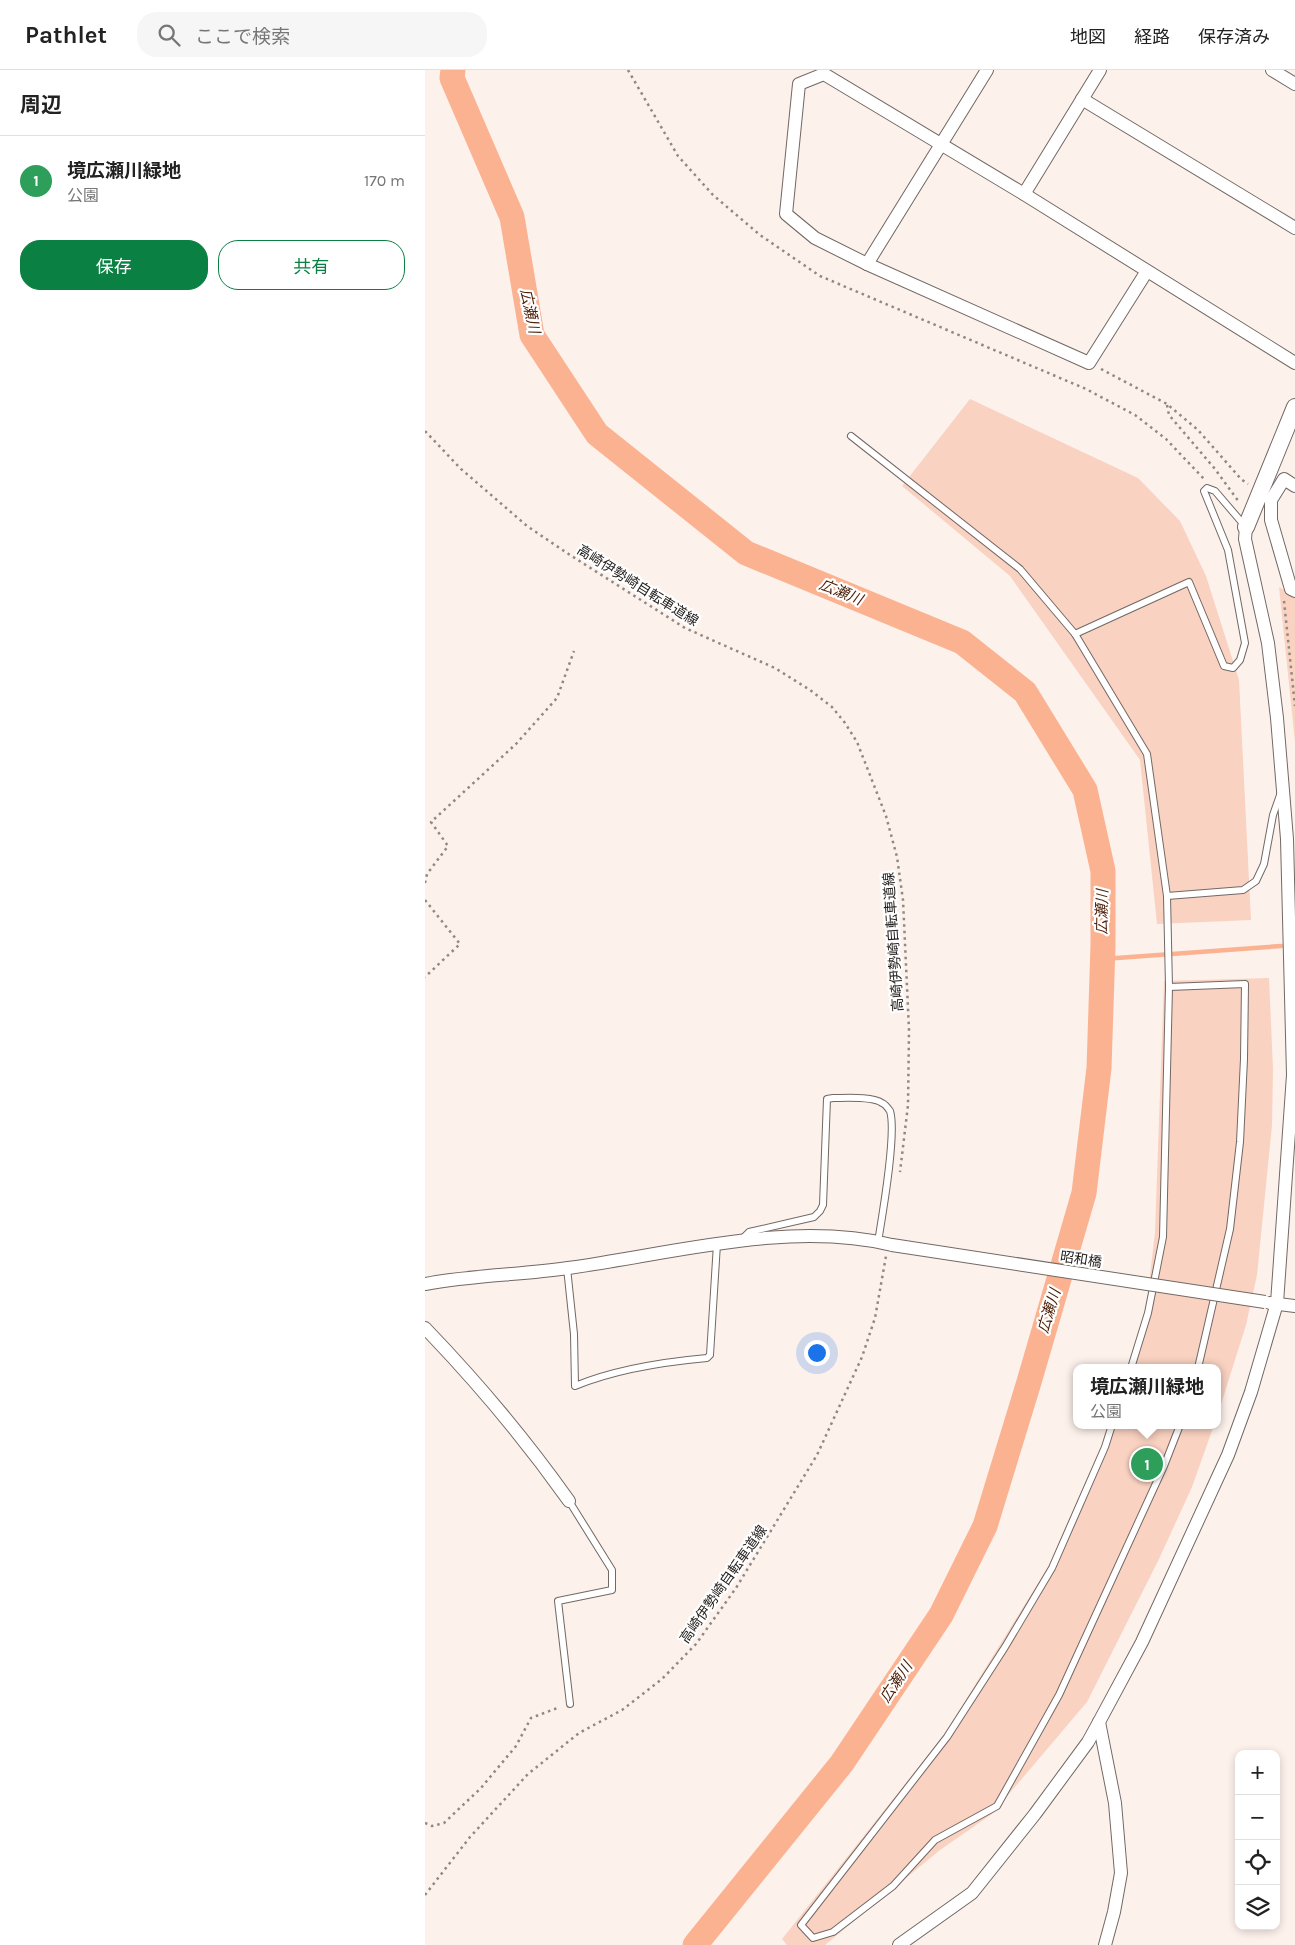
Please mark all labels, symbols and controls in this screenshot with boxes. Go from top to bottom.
search box [137,12,487,57]
text: Pathlet [25,21,107,49]
icon: search [155,21,183,49]
text: ここで検索 [195,26,290,48]
text: 地図 [1070,26,1106,48]
text: 経路 [1134,26,1170,48]
text: 保存済み [1198,26,1270,48]
text: 周辺 [20,93,62,117]
text: 境広瀬川緑地 [67,160,181,182]
text: 1 [33,171,39,190]
text: 170 m [364,171,405,190]
text: 公園 [67,186,99,205]
button: 保存 [20,240,208,290]
button: 共有 [218,240,405,290]
water label: 広瀬川 [517,287,544,337]
street label: 高崎伊勢崎自転車道線 [574,541,702,630]
water label: 広瀬川 [817,575,867,610]
street label: 高崎伊勢崎自転車道線 [880,872,907,1012]
water label: 広瀬川 [1093,887,1111,935]
street label: 昭和橋 [1059,1248,1103,1271]
water label: 広瀬川 [1034,1285,1065,1335]
your location [804,1340,830,1366]
popup [1073,1364,1221,1429]
text: 境広瀬川緑地 [1090,1376,1204,1398]
text: 公園 [1090,1402,1122,1421]
pin: 1 [1131,1445,1163,1483]
street label: 高崎伊勢崎自転車道線 [676,1522,771,1647]
water label: 広瀬川 [876,1657,917,1706]
map controls [1235,1750,1280,1930]
button: + [1235,1750,1280,1795]
button: − [1235,1795,1280,1840]
button: locate [1235,1840,1280,1885]
button: layers [1235,1885,1280,1930]

